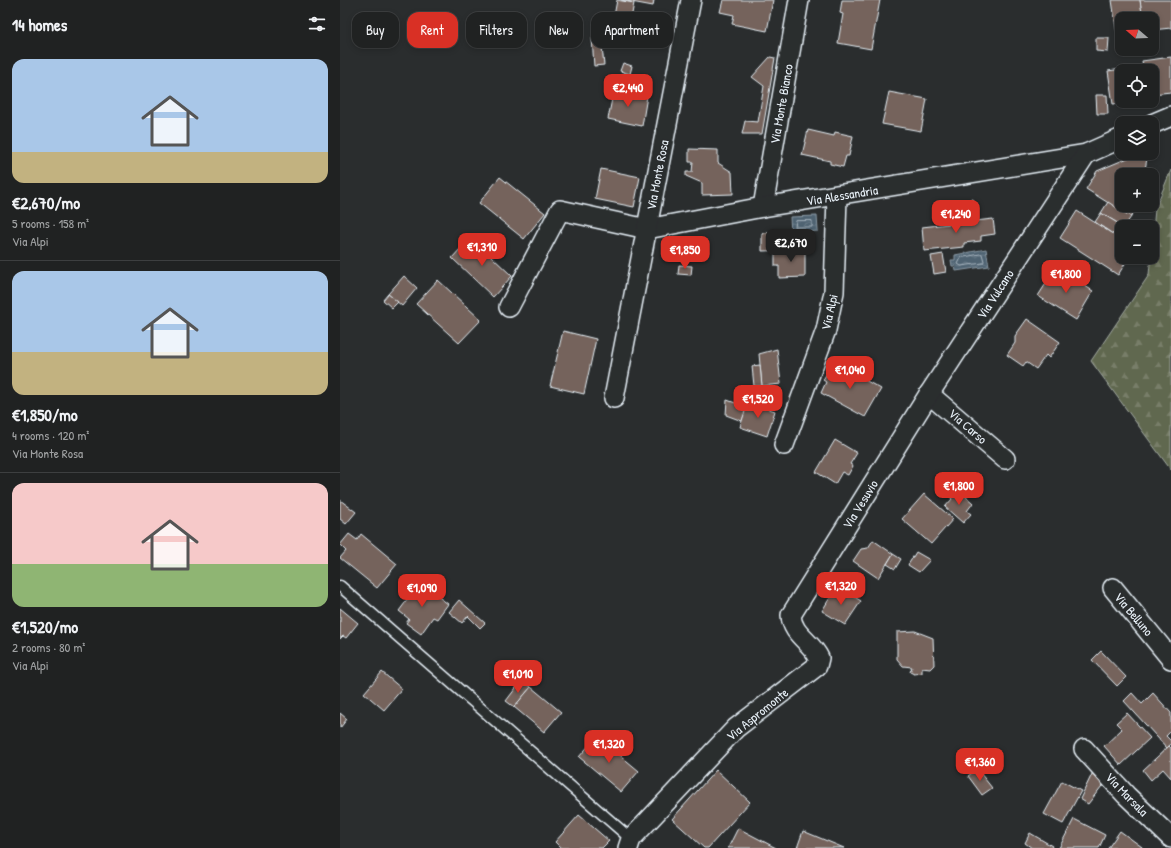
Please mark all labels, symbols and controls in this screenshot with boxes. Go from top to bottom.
chip: Buy [352,12,399,48]
chip: Rent [407,12,458,48]
chip: Filters [466,12,527,48]
chip: New [535,12,583,48]
chip: Apartment [591,12,673,48]
north arrow [1115,12,1159,56]
map controls [1115,12,1159,264]
text: 14 homes [12,13,67,36]
icon: filters [306,13,328,35]
street label: Via Monte Bianco [765,63,797,145]
button: locate [1115,64,1159,108]
pin: €2,440 [595,74,661,108]
text: €2,440 [613,78,643,96]
icon: home [134,85,206,157]
button: layers [1115,116,1159,160]
street label: Via Monte Rosa [641,138,673,212]
button: + [1115,168,1159,212]
street label: Via Alessandria [805,180,879,210]
text: €2,670/mo [12,191,80,214]
pin: €1,240 [923,200,989,234]
text: €1,240 [941,204,971,222]
text: 5 rooms · 158 m² [12,214,89,232]
button: − [1115,220,1159,264]
pin: €2,670 [758,229,824,263]
text: Via Alpi [12,232,49,250]
pin: €1,310 [449,233,515,267]
text: €2,670 [775,233,807,251]
pin: €1,850 [652,236,718,270]
text: €1,310 [467,237,497,255]
text: €1,850 [670,240,700,258]
pin: €1,800 [1033,260,1099,294]
text: €1,800 [1051,264,1081,282]
street label: Via Vulcano [972,266,1018,322]
street label: Via Alpi [816,292,842,332]
icon: home [134,297,206,369]
pin: €1,040 [817,356,883,390]
text: €1,040 [835,360,865,378]
pin: €1,520 [725,385,791,419]
text: €1,520 [742,389,774,407]
text: €1,850/mo [12,403,78,426]
street label: Via Carso [945,404,991,448]
text: 4 rooms · 120 m² [12,426,89,444]
text: Via Monte Rosa [12,444,83,462]
pin: €1,800 [926,472,992,506]
street label: Via Vesuvio [838,476,882,532]
text: €1,800 [944,476,974,494]
icon: home [134,509,206,581]
pin: €1,320 [808,572,874,606]
pin: €1,090 [389,574,455,608]
text: €1,320 [825,576,857,594]
text: €1,090 [407,578,437,596]
street label: Via Belluno [1110,588,1158,640]
text: €1,520/mo [12,615,78,638]
text: 2 rooms · 80 m² [12,638,85,656]
text: Via Alpi [12,656,49,674]
pin: €1,010 [485,660,551,694]
text: €1,010 [503,664,533,682]
street label: Via Aspromonte [722,683,792,745]
pin: €1,320 [576,730,642,764]
text: €1,320 [593,734,625,752]
pin: €1,360 [947,748,1013,782]
text: €1,360 [965,752,995,770]
street label: Via Marsala [1101,768,1153,820]

